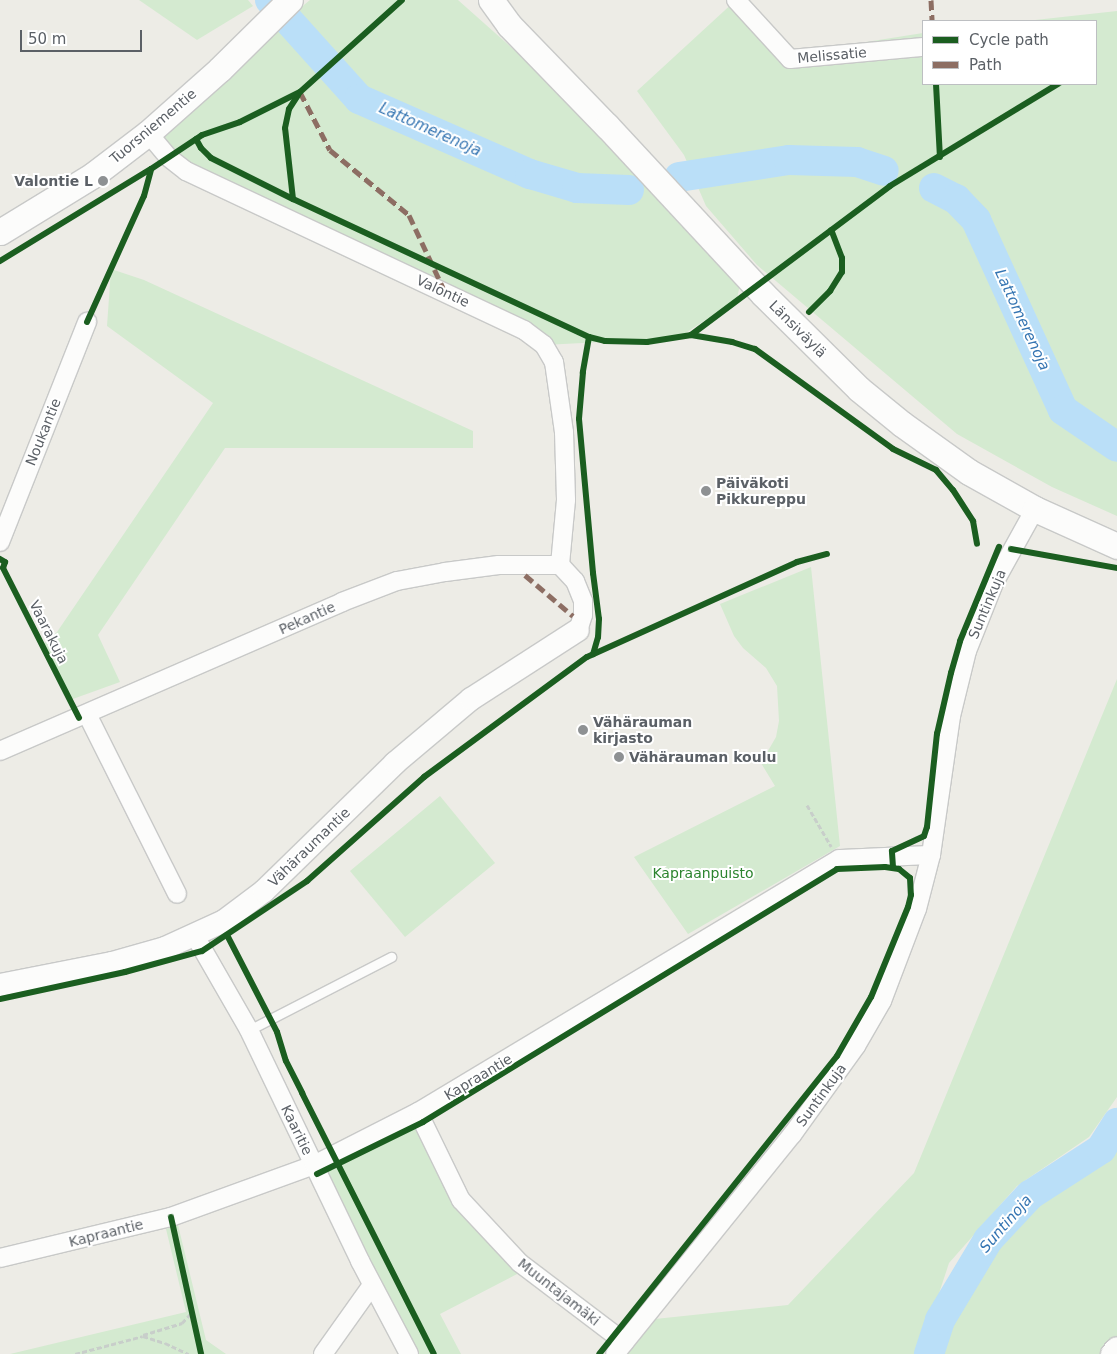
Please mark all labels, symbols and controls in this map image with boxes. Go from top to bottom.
scale bar [22,20,145,52]
legend [922,20,1097,85]
text: 50 m [28,30,66,48]
text: Cycle path [969,31,1049,49]
street label: Melissatie [797,44,867,66]
text: Path [969,56,1002,74]
street label: Tuorsniementie [106,85,200,167]
water label: Lattomerenoja [376,99,484,161]
place label: Valontie L [14,173,93,189]
marker: Valontie L [97,175,109,187]
water label: Lattomerenoja [991,266,1053,374]
street label: Valontie [414,271,472,311]
street label: Länsiväylä [766,297,830,361]
street label: Noukantie [22,396,64,468]
place label: Päiväkoti Pikkureppu [716,475,806,508]
marker: Päiväkoti Pikkureppu [700,485,712,497]
street label: Suntinkuja [965,567,1009,641]
street label: Vaarakuja [26,597,72,667]
street label: Pekantie [276,598,338,638]
place label: Vähärauman kirjasto [593,714,692,746]
marker: Vähärauman kirjasto [577,724,589,736]
place label: Vähärauman koulu [629,749,776,765]
marker: Vähärauman koulu [613,751,625,763]
street label: Vähäraumantie [265,804,353,890]
park label: Kapraanpuisto [652,865,754,881]
street label: Kapraantie [441,1050,515,1104]
street label: Suntinkuja [792,1060,850,1130]
street label: Kaaritie [278,1102,316,1158]
water label: Suntinoja [976,1191,1036,1257]
street label: Kapraantie [67,1216,145,1250]
street label: Muuntajamäki [515,1255,603,1329]

